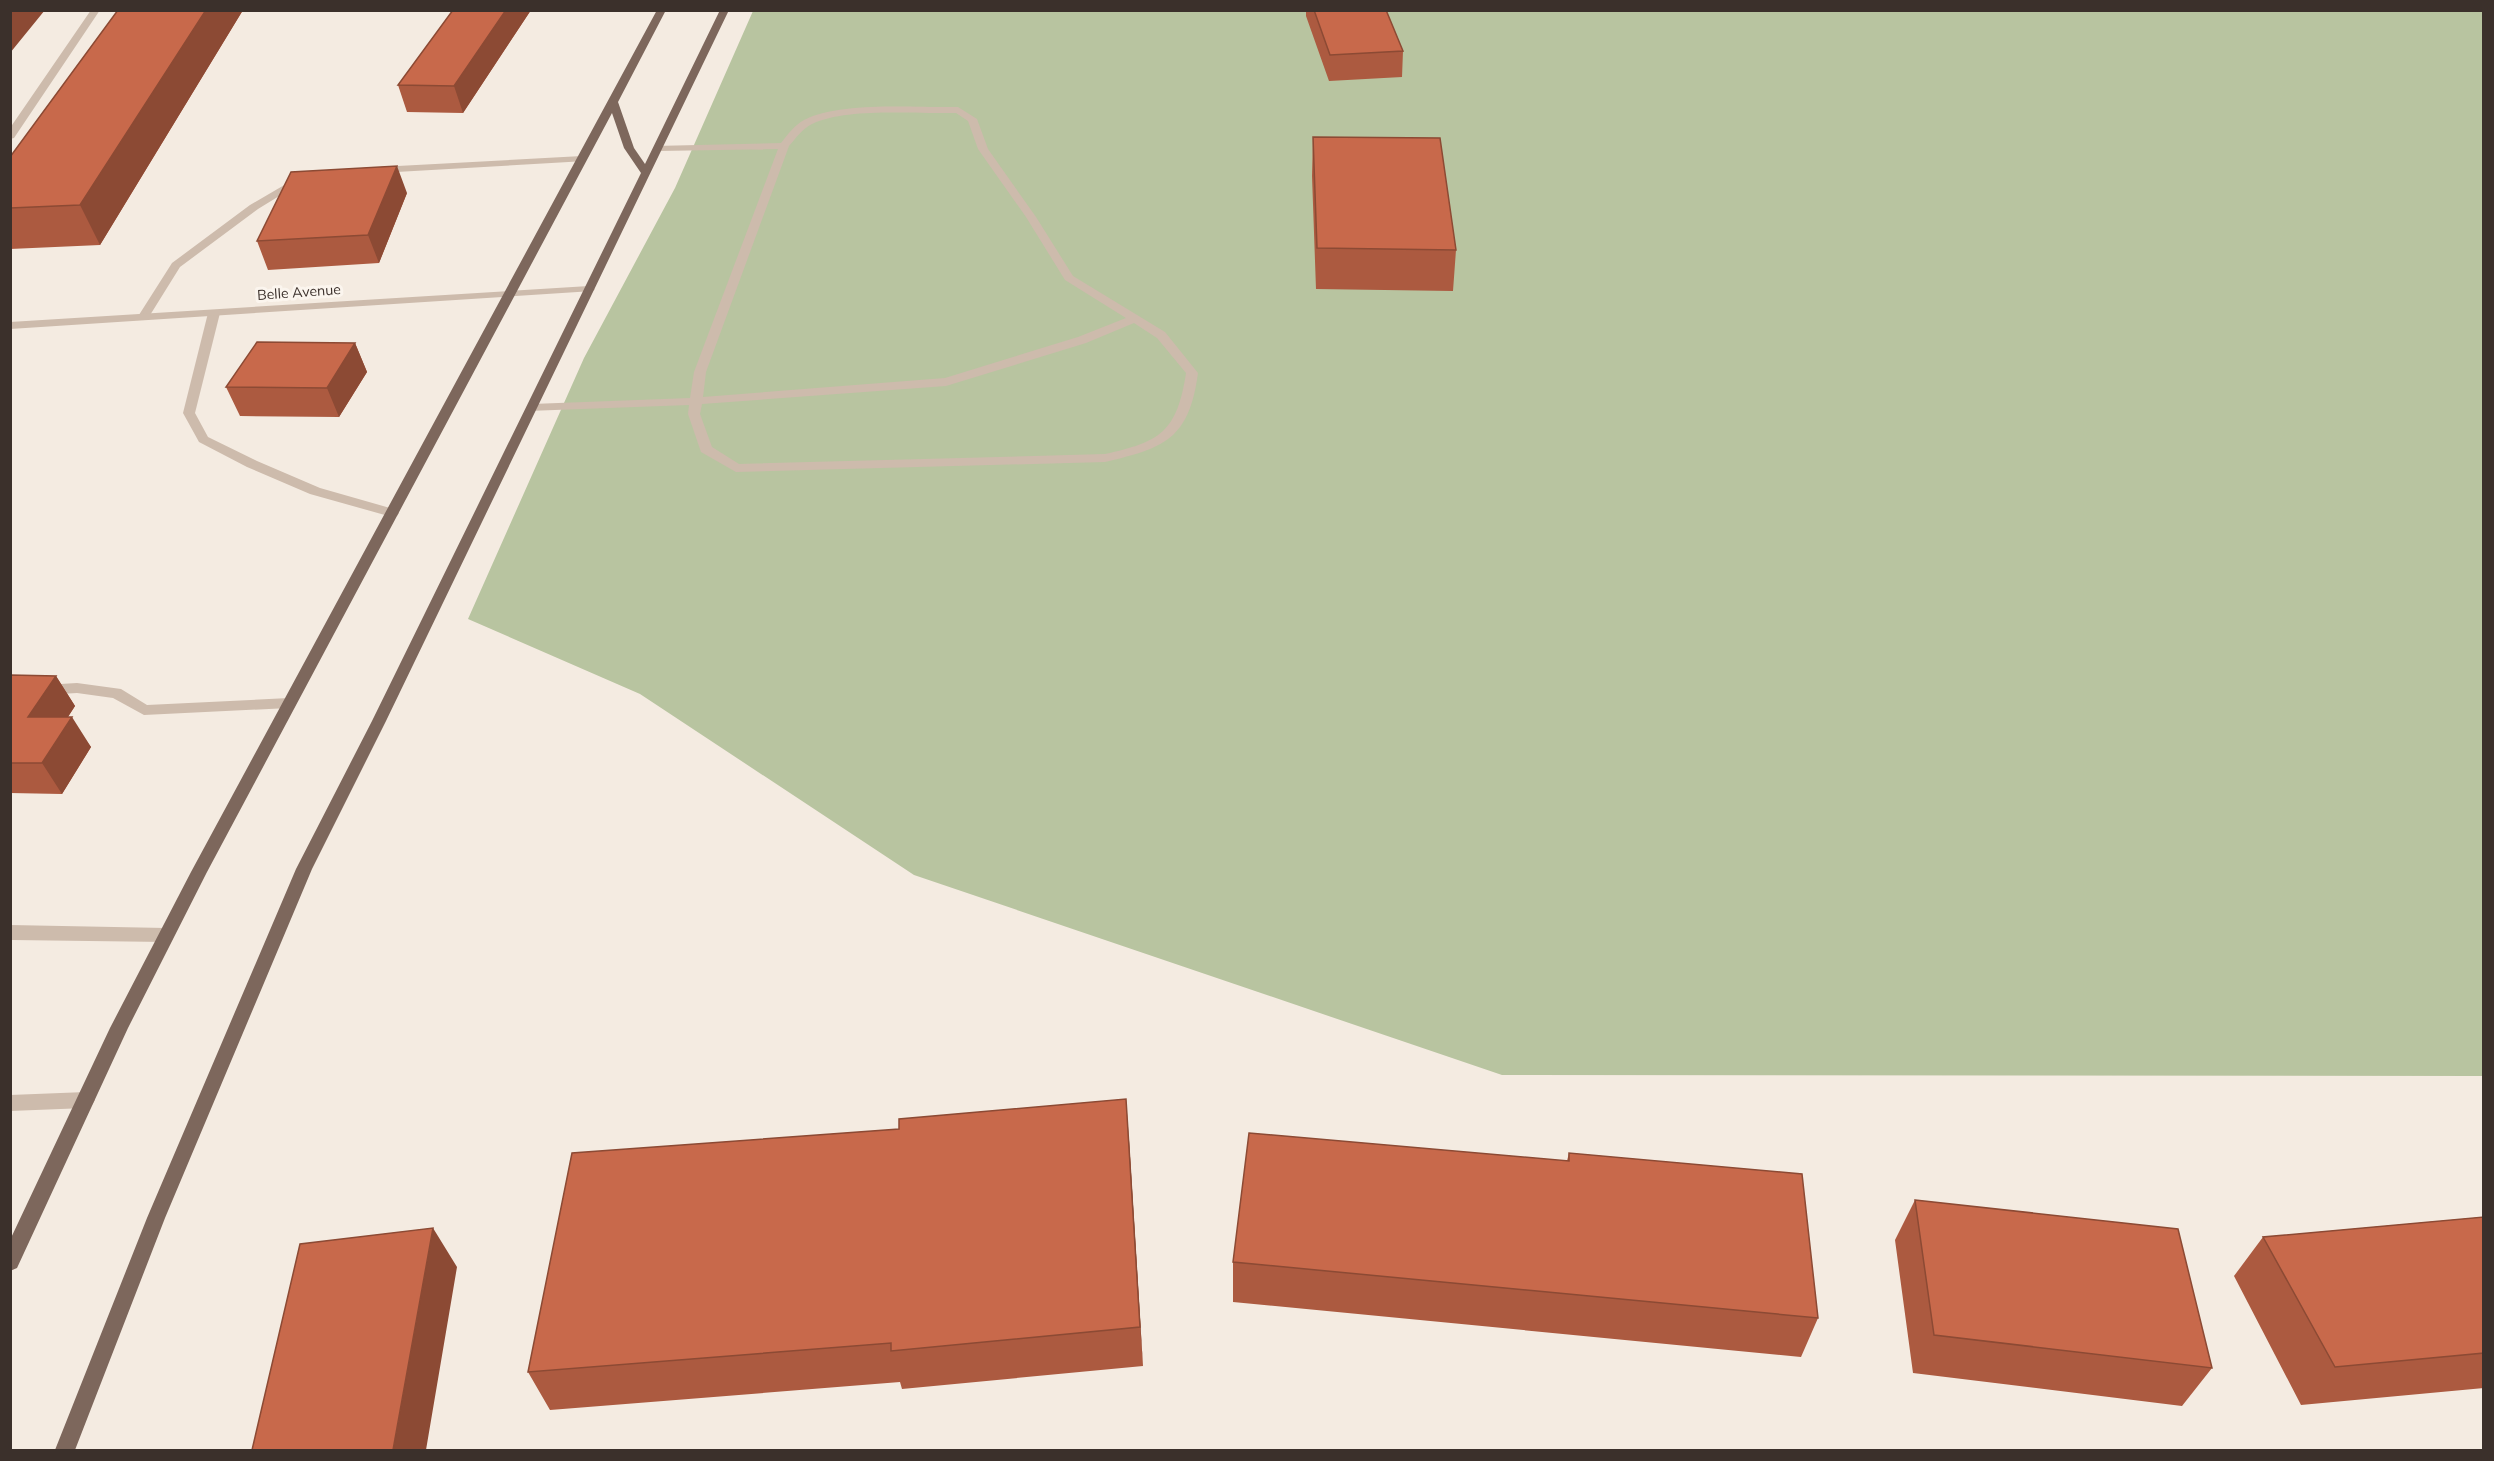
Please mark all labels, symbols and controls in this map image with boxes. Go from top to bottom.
street label: Belle Avenue [257,280,341,304]

